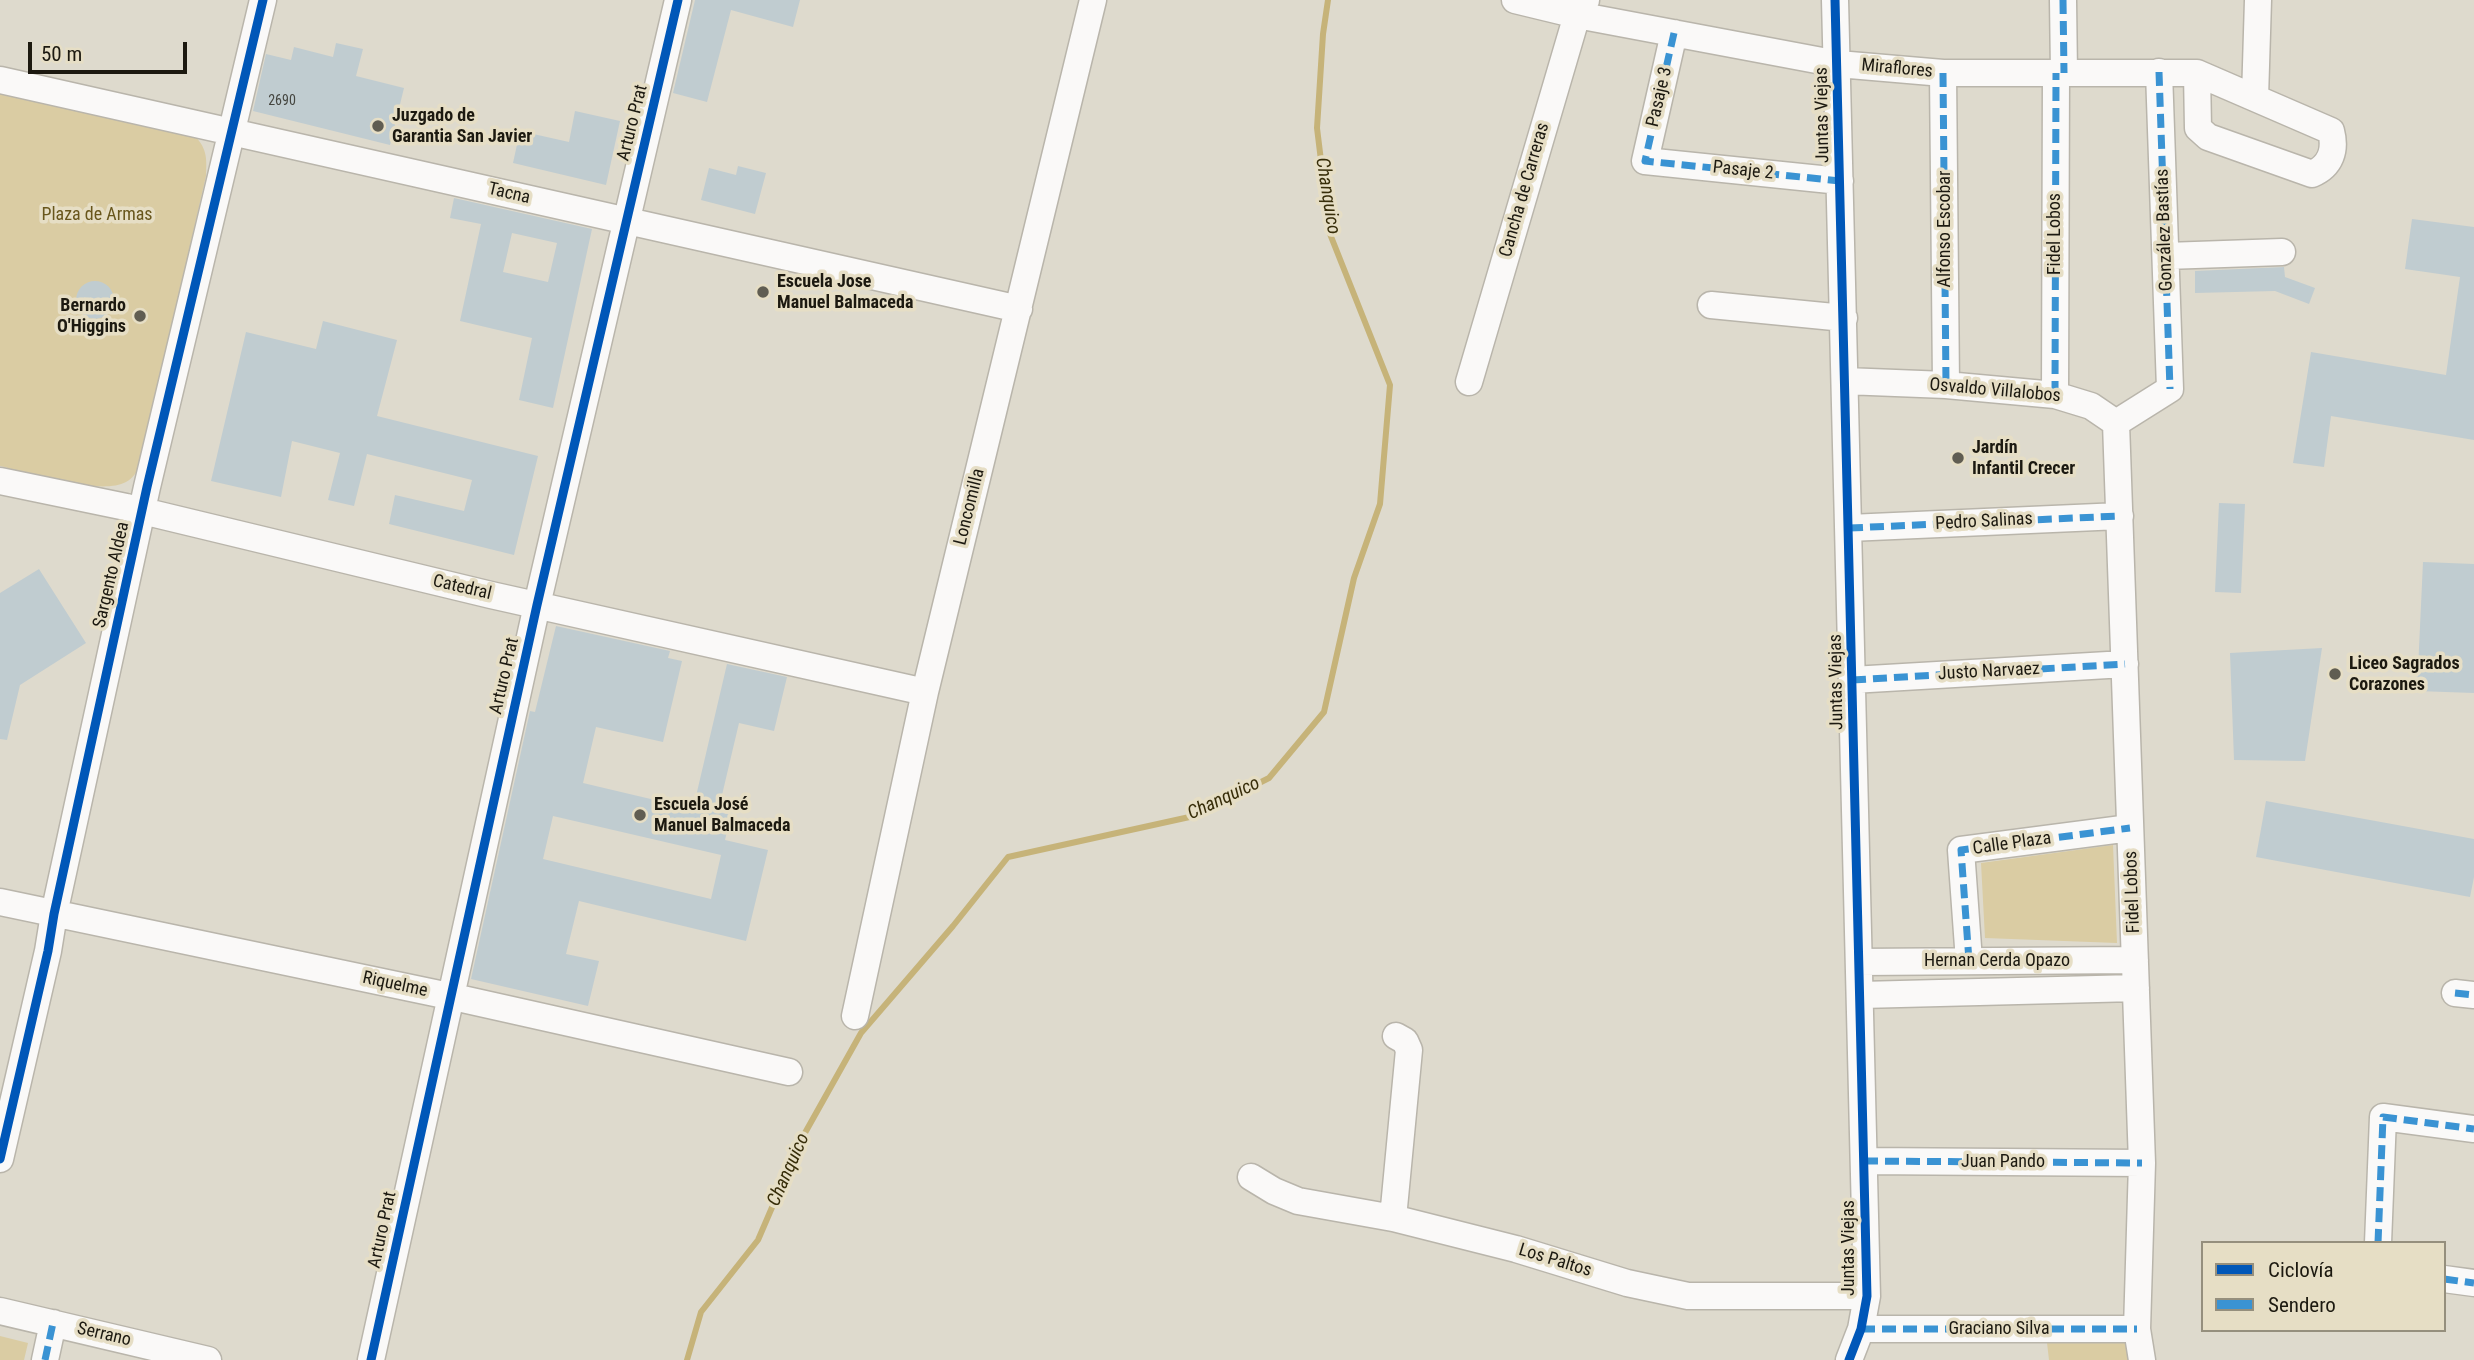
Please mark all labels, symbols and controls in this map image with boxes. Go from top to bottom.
scale bar [32,28,191,72]
text: 50 m [41,42,82,66]
street label: Miraflores [1860,55,1934,83]
street label: Pasaje 3 [1643,65,1677,129]
street label: Juntas Viejas [1811,67,1835,163]
street label: Arturo Prat [613,83,653,163]
house number: 2690 [268,93,296,109]
place label: Juzgado de Garantia San Javier [392,105,532,148]
marker: Juzgado de Garantia San Javier [370,118,386,134]
street label: Cancha de Carreras [1495,120,1555,260]
water label: Chanquico [1310,156,1344,236]
street label: Pasaje 2 [1712,157,1774,185]
street label: González Bastías [2152,168,2178,292]
street label: Alfonso Escobar [1934,171,1956,287]
street label: Tacna [486,179,532,209]
street label: Fidel Lobos [2044,193,2066,275]
park label: Plaza de Armas [41,204,153,226]
place label: Escuela Jose Manuel Balmaceda [777,271,913,314]
marker: Escuela Jose Manuel Balmaceda [755,284,771,300]
place label: Bernardo O'Higgins [57,295,126,338]
marker: Bernardo O'Higgins [132,308,148,324]
street label: Osvaldo Villalobos [1928,374,2062,408]
place label: Jardín Infantil Crecer [1972,437,2075,480]
marker: Jardín Infantil Crecer [1950,450,1966,466]
street label: Loncomilla [950,466,990,548]
street label: Pedro Salinas [1935,509,2033,535]
street label: Sargento Aldea [89,520,135,630]
street label: Catedral [431,571,493,605]
street label: Juntas Viejas [1825,634,1849,730]
street label: Arturo Prat [486,636,524,716]
place label: Liceo Sagrados Corazones [2349,653,2460,696]
street label: Justo Narvaez [1938,659,2040,685]
marker: Liceo Sagrados Corazones [2327,666,2343,682]
water label: Chanquico [1184,772,1264,826]
place label: Escuela José Manuel Balmaceda [654,794,790,836]
marker: Escuela José Manuel Balmaceda [632,807,648,823]
street label: Calle Plaza [1971,828,2053,860]
street label: Fidel Lobos [2121,851,2145,933]
street label: Hernan Cerda Opazo [1924,950,2070,972]
street label: Riquelme [360,968,430,1002]
water label: Chanquico [763,1130,815,1210]
street label: Juan Pando [1961,1151,2045,1173]
street label: Arturo Prat [364,1190,402,1270]
street label: Juntas Viejas [1838,1200,1860,1296]
street label: Los Paltos [1516,1240,1594,1282]
legend [2201,1241,2446,1332]
text: Ciclovía [2268,1258,2334,1282]
text: Sendero [2268,1293,2336,1317]
street label: Serrano [75,1318,133,1352]
street label: Graciano Silva [1948,1318,2050,1340]

